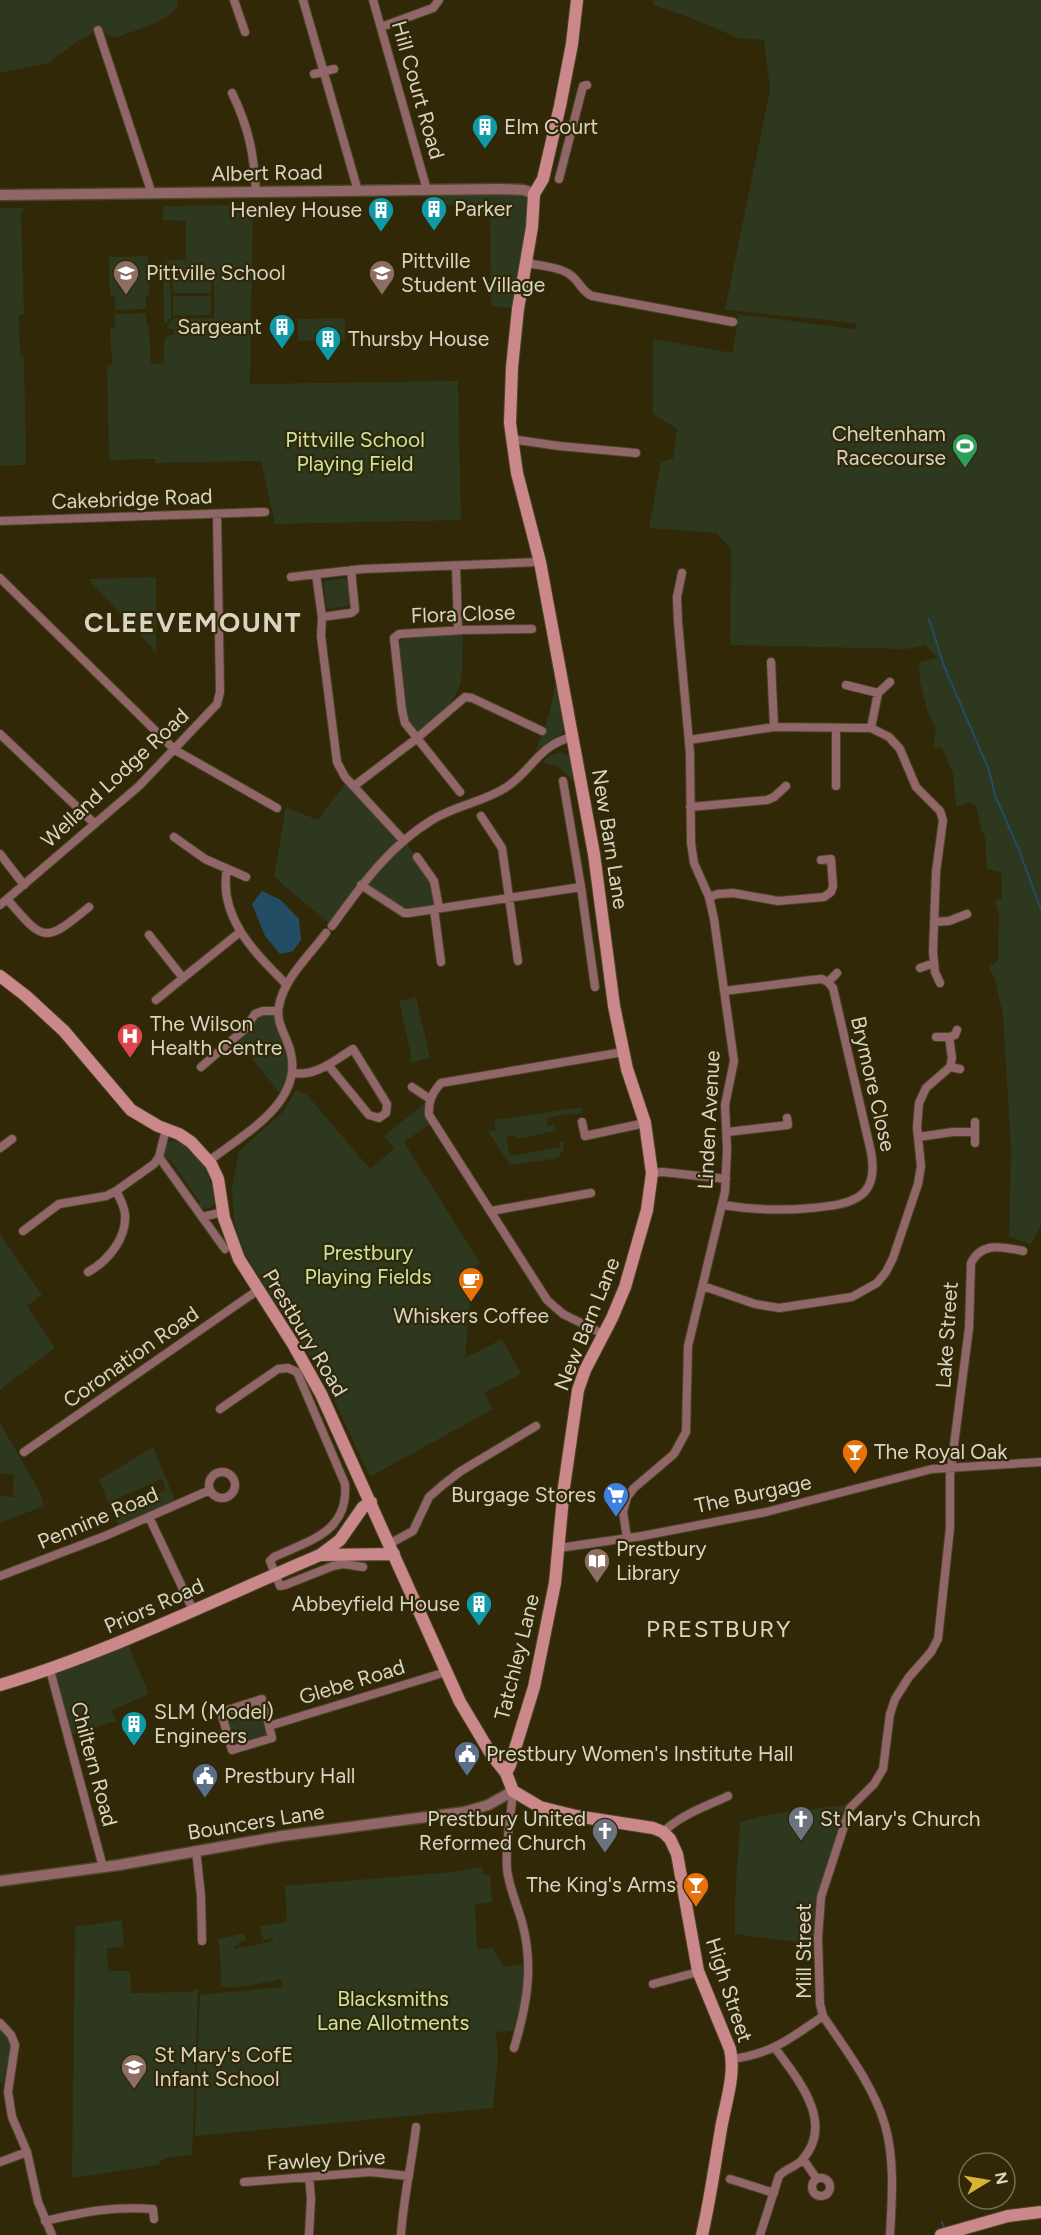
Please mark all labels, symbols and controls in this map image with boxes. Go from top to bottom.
street label: Hill Court Road [387,18,450,162]
building icon: Elm Court [470,112,500,150]
place label: Elm Court [504,114,598,139]
street label: Albert Road [211,159,323,186]
building icon: Parker [419,194,449,232]
building icon: Henley House [366,195,396,233]
place label: Parker [454,196,512,221]
place label: Henley House [230,197,362,222]
place label: Pittville Student Village [401,248,545,297]
school or university icon: Pittville School [111,258,141,296]
school or university icon: Pittville Student Village [367,258,397,296]
place label: Pittville School [146,260,286,285]
building icon: Sargeant [267,312,297,350]
place label: Sargeant [177,314,262,339]
building icon: Thursby House [313,324,343,362]
place label: Thursby House [348,326,489,351]
place label: Cheltenham Racecourse [832,421,946,470]
park label: Pittville School Playing Field [285,427,425,476]
sports icon: Cheltenham Racecourse [950,431,980,469]
street label: Cakebridge Road [51,483,213,514]
street label: Flora Close [410,599,516,628]
district label: CLEEVEMOUNT [84,606,302,639]
street label: Welland Lodge Road [36,703,194,852]
street label: New Barn Lane [587,767,634,911]
place label: The Wilson Health Centre [150,1011,282,1060]
street label: Brymore Close [846,1014,901,1154]
hospital icon: The Wilson Health Centre [115,1021,145,1059]
street label: Linden Avenue [692,1050,725,1190]
park label: Prestbury Playing Fields [305,1240,431,1289]
street label: New Barn Lane [548,1254,625,1394]
street label: Prestbury Road [258,1265,353,1401]
cafe icon: Whiskers Coffee [456,1265,486,1303]
street label: Lake Street [930,1281,963,1389]
street label: Coronation Road [58,1301,203,1413]
place label: Whiskers Coffee [393,1303,549,1328]
bar icon: The Royal Oak [840,1437,870,1475]
place label: The Royal Oak [874,1439,1008,1464]
street label: The Burgage [692,1469,813,1518]
supermarket icon: Burgage Stores [601,1480,631,1518]
street label: Pennine Road [34,1481,162,1554]
place label: Burgage Stores [451,1482,596,1507]
place label: Prestbury Library [616,1536,707,1585]
library icon: Prestbury Library [582,1546,612,1584]
street label: Priors Road [100,1572,208,1639]
building icon: Abbeyfield House [464,1589,494,1627]
place label: Abbeyfield House [292,1591,460,1616]
street label: Tatchley Lane [489,1591,544,1722]
district label: PRESTBURY [646,1614,792,1643]
street label: Glebe Road [296,1654,408,1709]
street label: Chiltern Road [66,1699,123,1829]
place label: SLM (Model) Engineers [154,1699,274,1748]
building icon: SLM (Model) Engineers [119,1709,149,1747]
public building icon: Prestbury Women's Institute Hall [452,1739,482,1777]
place label: Prestbury Women's Institute Hall [486,1741,793,1766]
public building icon: Prestbury Hall [190,1761,220,1799]
place label: Prestbury Hall [224,1763,355,1788]
street label: Bouncers Lane [186,1798,326,1845]
church icon: St Mary's Church [786,1804,816,1842]
place label: Prestbury United Reformed Church [419,1806,586,1855]
place label: St Mary's Church [820,1806,981,1831]
church icon: Prestbury United Reformed Church [590,1816,620,1854]
bar icon: The King's Arms [681,1870,711,1908]
place label: The King's Arms [526,1872,676,1897]
street label: Mill Street [791,1903,816,1999]
street label: High Street [701,1934,758,2045]
park label: Blacksmiths Lane Allotments [317,1986,469,2035]
place label: St Mary's CofE Infant School [154,2042,293,2091]
school or university icon: St Mary's CofE Infant School [119,2052,149,2090]
street label: Fawley Drive [266,2144,386,2175]
north arrow [957,2151,1017,2211]
text: N [991,2170,1012,2186]

